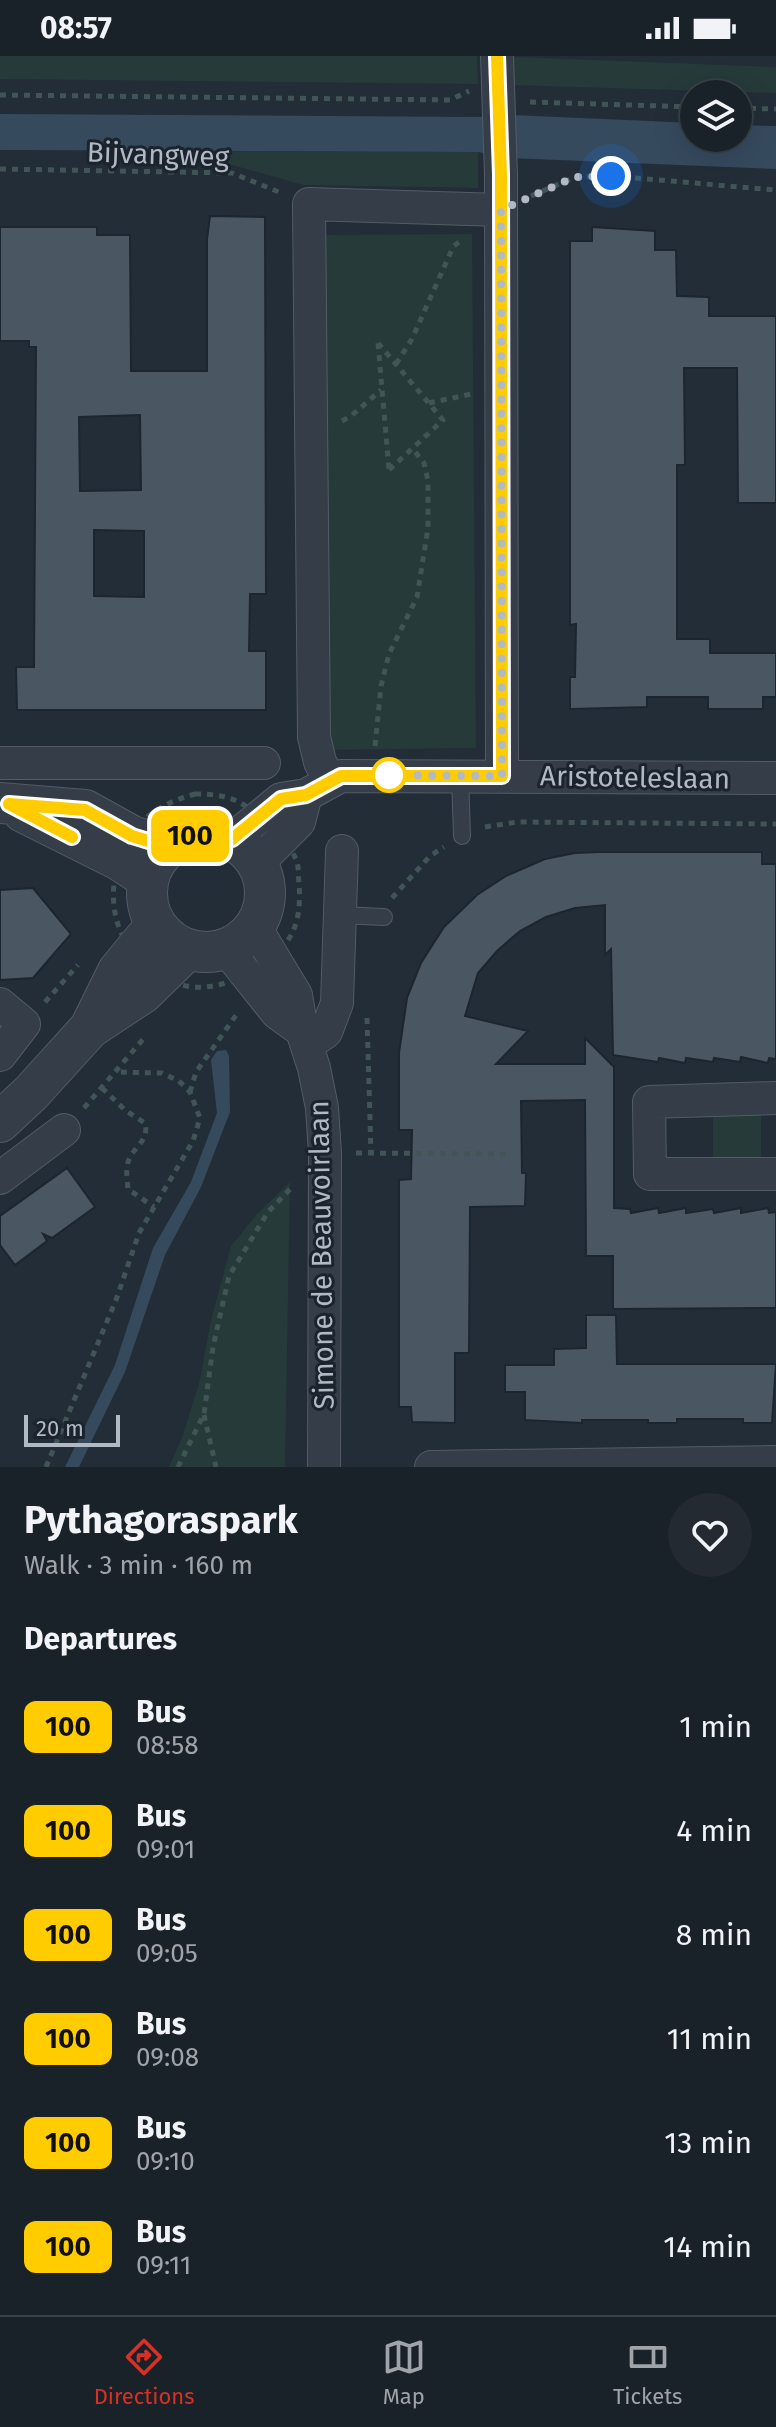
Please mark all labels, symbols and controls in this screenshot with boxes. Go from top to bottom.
text: 08:57 [40,10,112,46]
map controls [680,80,752,152]
button: layers [680,80,752,152]
street label: Bijvangweg [86,136,230,173]
your location [591,156,631,196]
unlabelled marker [372,758,406,792]
street label: Aristoteleslaan [540,759,730,796]
line badge: 100 [144,810,236,862]
text: 100 [167,819,213,852]
street label: Simone de Beauvoirlaan [302,1100,341,1410]
scale bar [24,1411,120,1447]
text: 20 m [36,1415,84,1442]
button: heart [668,1493,752,1577]
text: Pythagoraspark [24,1497,298,1543]
text: Walk · 3 min · 160 m [24,1550,253,1581]
text: Departures [24,1621,177,1657]
text: Bus [136,1694,186,1730]
text: 1 min [679,1709,752,1745]
text: 100 [45,1710,91,1743]
text: 08:58 [136,1730,199,1761]
text: Bus [136,1798,186,1834]
text: 4 min [676,1813,752,1849]
text: 100 [45,1814,91,1847]
text: 09:01 [136,1834,195,1865]
text: Bus [136,1902,186,1938]
text: 8 min [676,1917,752,1953]
text: 100 [45,1918,91,1951]
text: 09:05 [136,1938,198,1969]
text: Bus [136,2006,186,2042]
text: 11 min [667,2021,752,2057]
text: 100 [45,2022,91,2055]
text: 09:08 [136,2042,199,2073]
text: Bus [136,2110,186,2146]
text: 13 min [664,2125,752,2161]
text: 100 [45,2126,91,2159]
text: 09:10 [136,2146,195,2177]
text: Bus [136,2214,186,2250]
text: 14 min [663,2229,752,2265]
text: 100 [45,2230,91,2263]
text: 09:11 [136,2250,191,2281]
tab: Directions [94,2335,195,2410]
tab: Map [382,2335,426,2410]
tab: Tickets [613,2335,682,2410]

